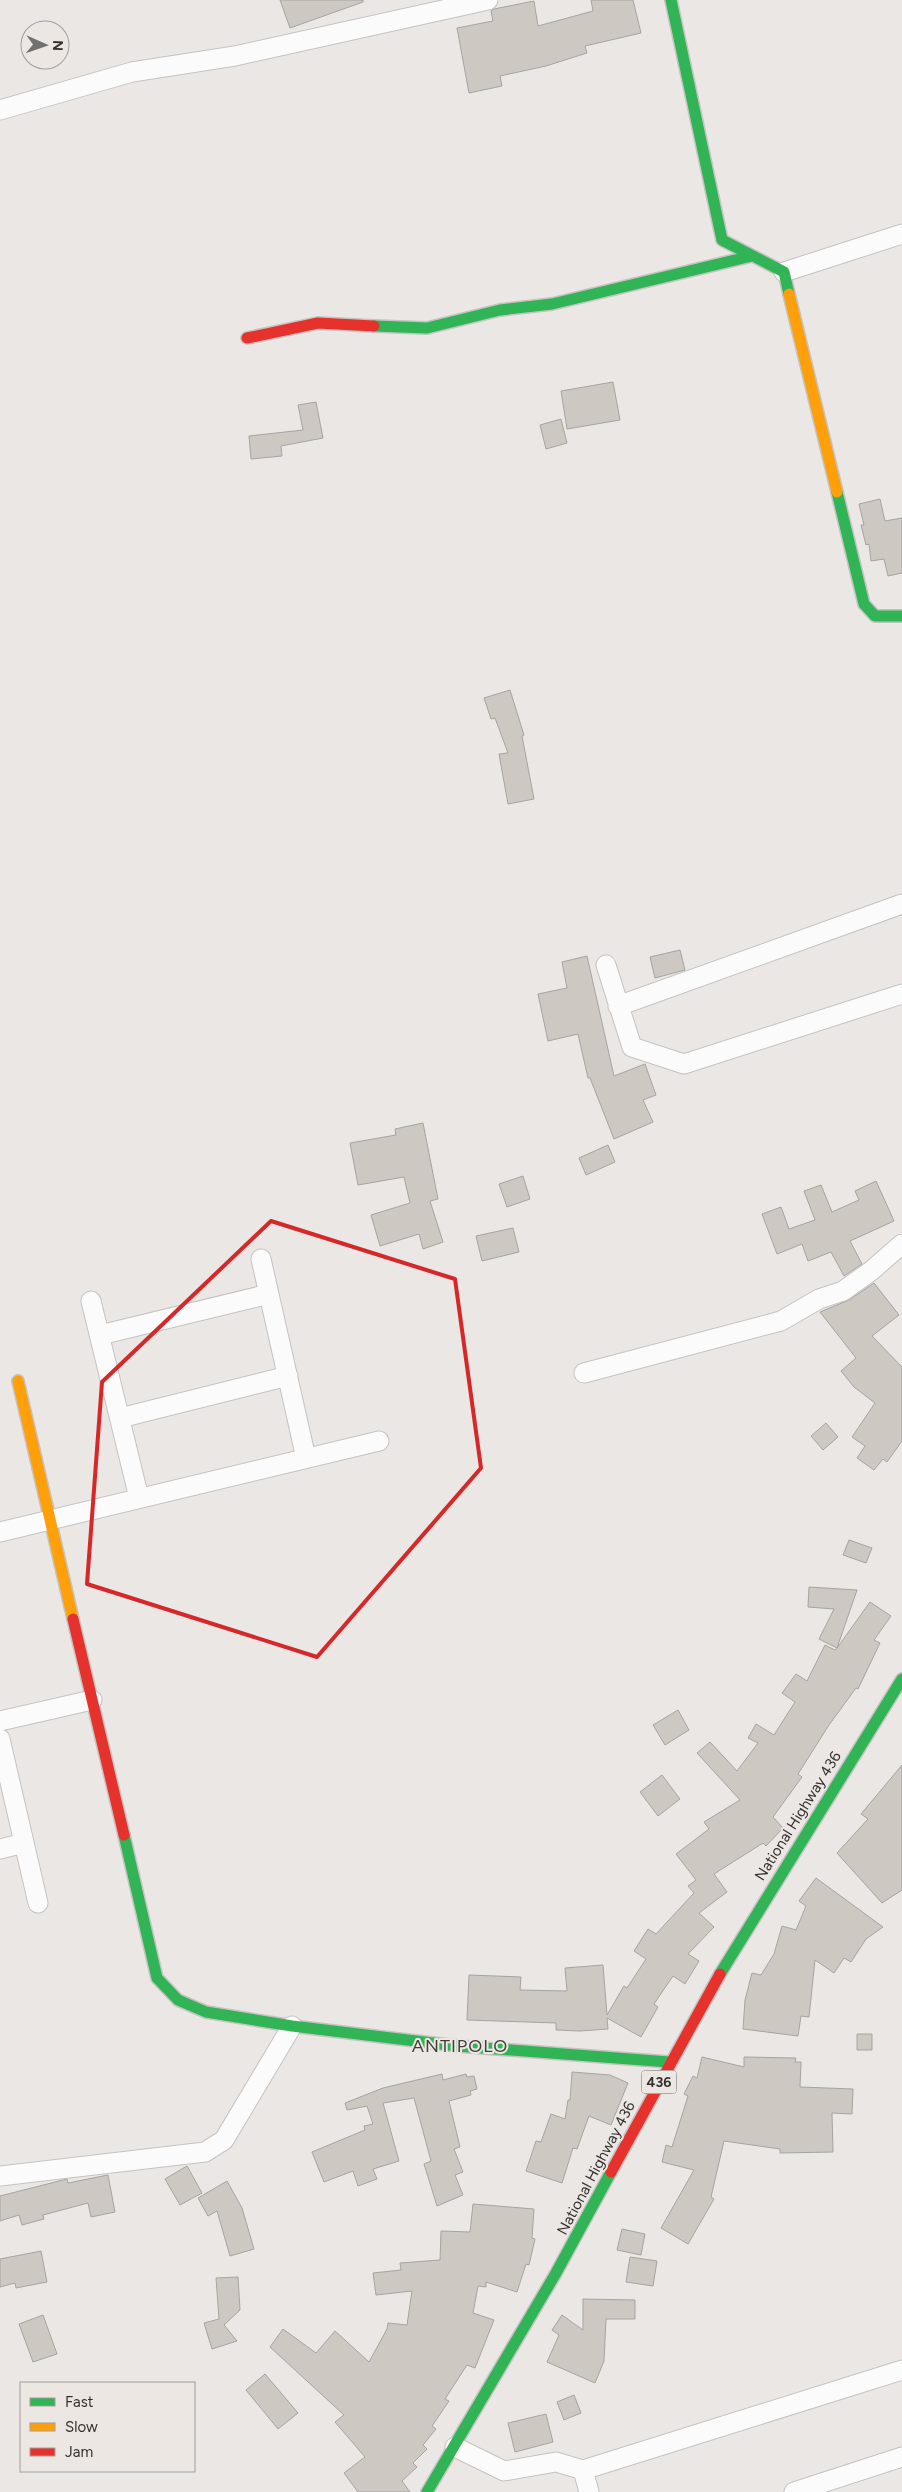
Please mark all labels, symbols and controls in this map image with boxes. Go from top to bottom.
north arrow [20,20,70,70]
text: N [49,40,66,51]
street label: National Highway 436 [751,1748,845,1884]
district label: ANTIPOLO [412,2035,508,2057]
road number: 436 [642,2070,676,2094]
street label: National Highway 436 [553,2098,639,2238]
legend [20,2382,195,2472]
text: Fast [65,2393,94,2411]
text: Slow [65,2418,98,2436]
text: Jam [65,2443,93,2461]

